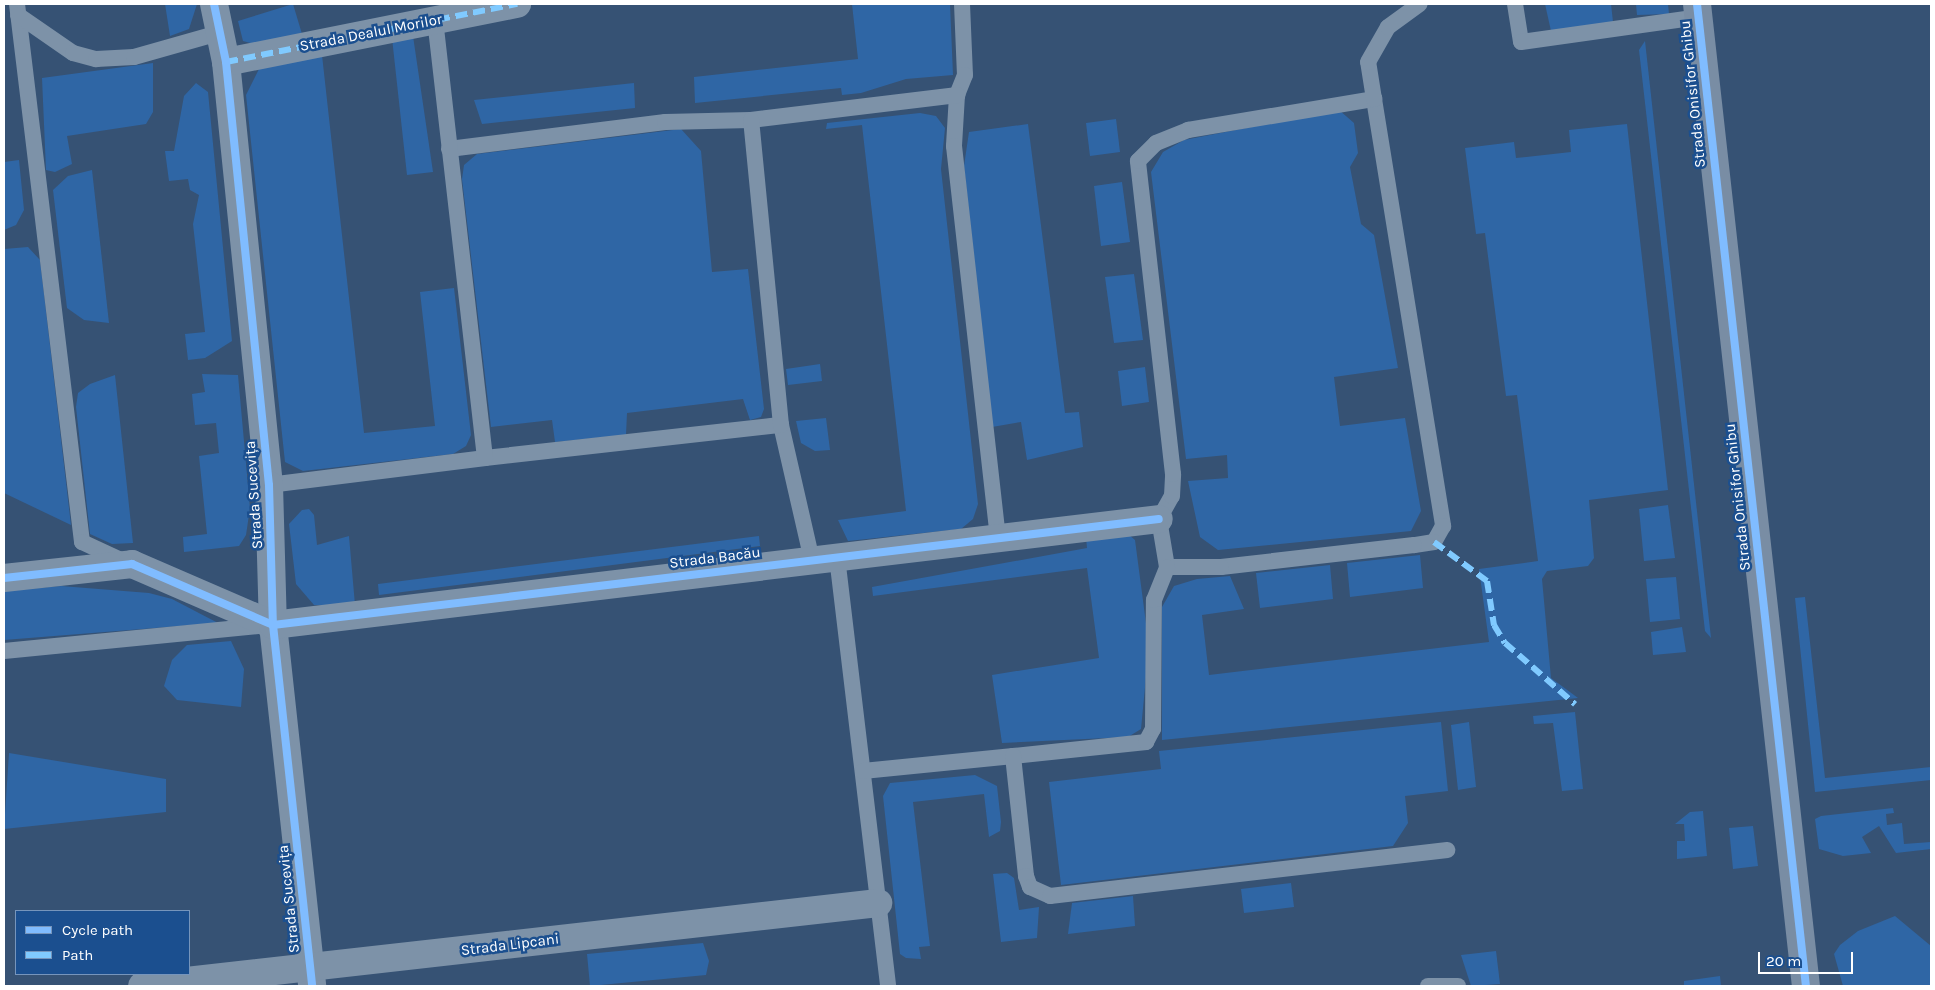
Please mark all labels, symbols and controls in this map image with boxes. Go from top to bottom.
street label: Strada Dealul Morilor [298,10,444,56]
street label: Strada Onisifor Ghibu [1676,19,1710,169]
street label: Strada Onisifor Ghibu [1721,422,1755,572]
street label: Strada Sucevița [241,440,267,550]
street label: Strada Bacău [668,543,762,573]
street label: Strada Sucevița [274,844,304,954]
legend [15,910,190,975]
text: Cycle path [62,921,133,939]
street label: Strada Lipcani [460,930,560,960]
scale bar [1760,942,1855,974]
text: Path [62,946,93,964]
text: 20 m [1766,952,1801,970]

